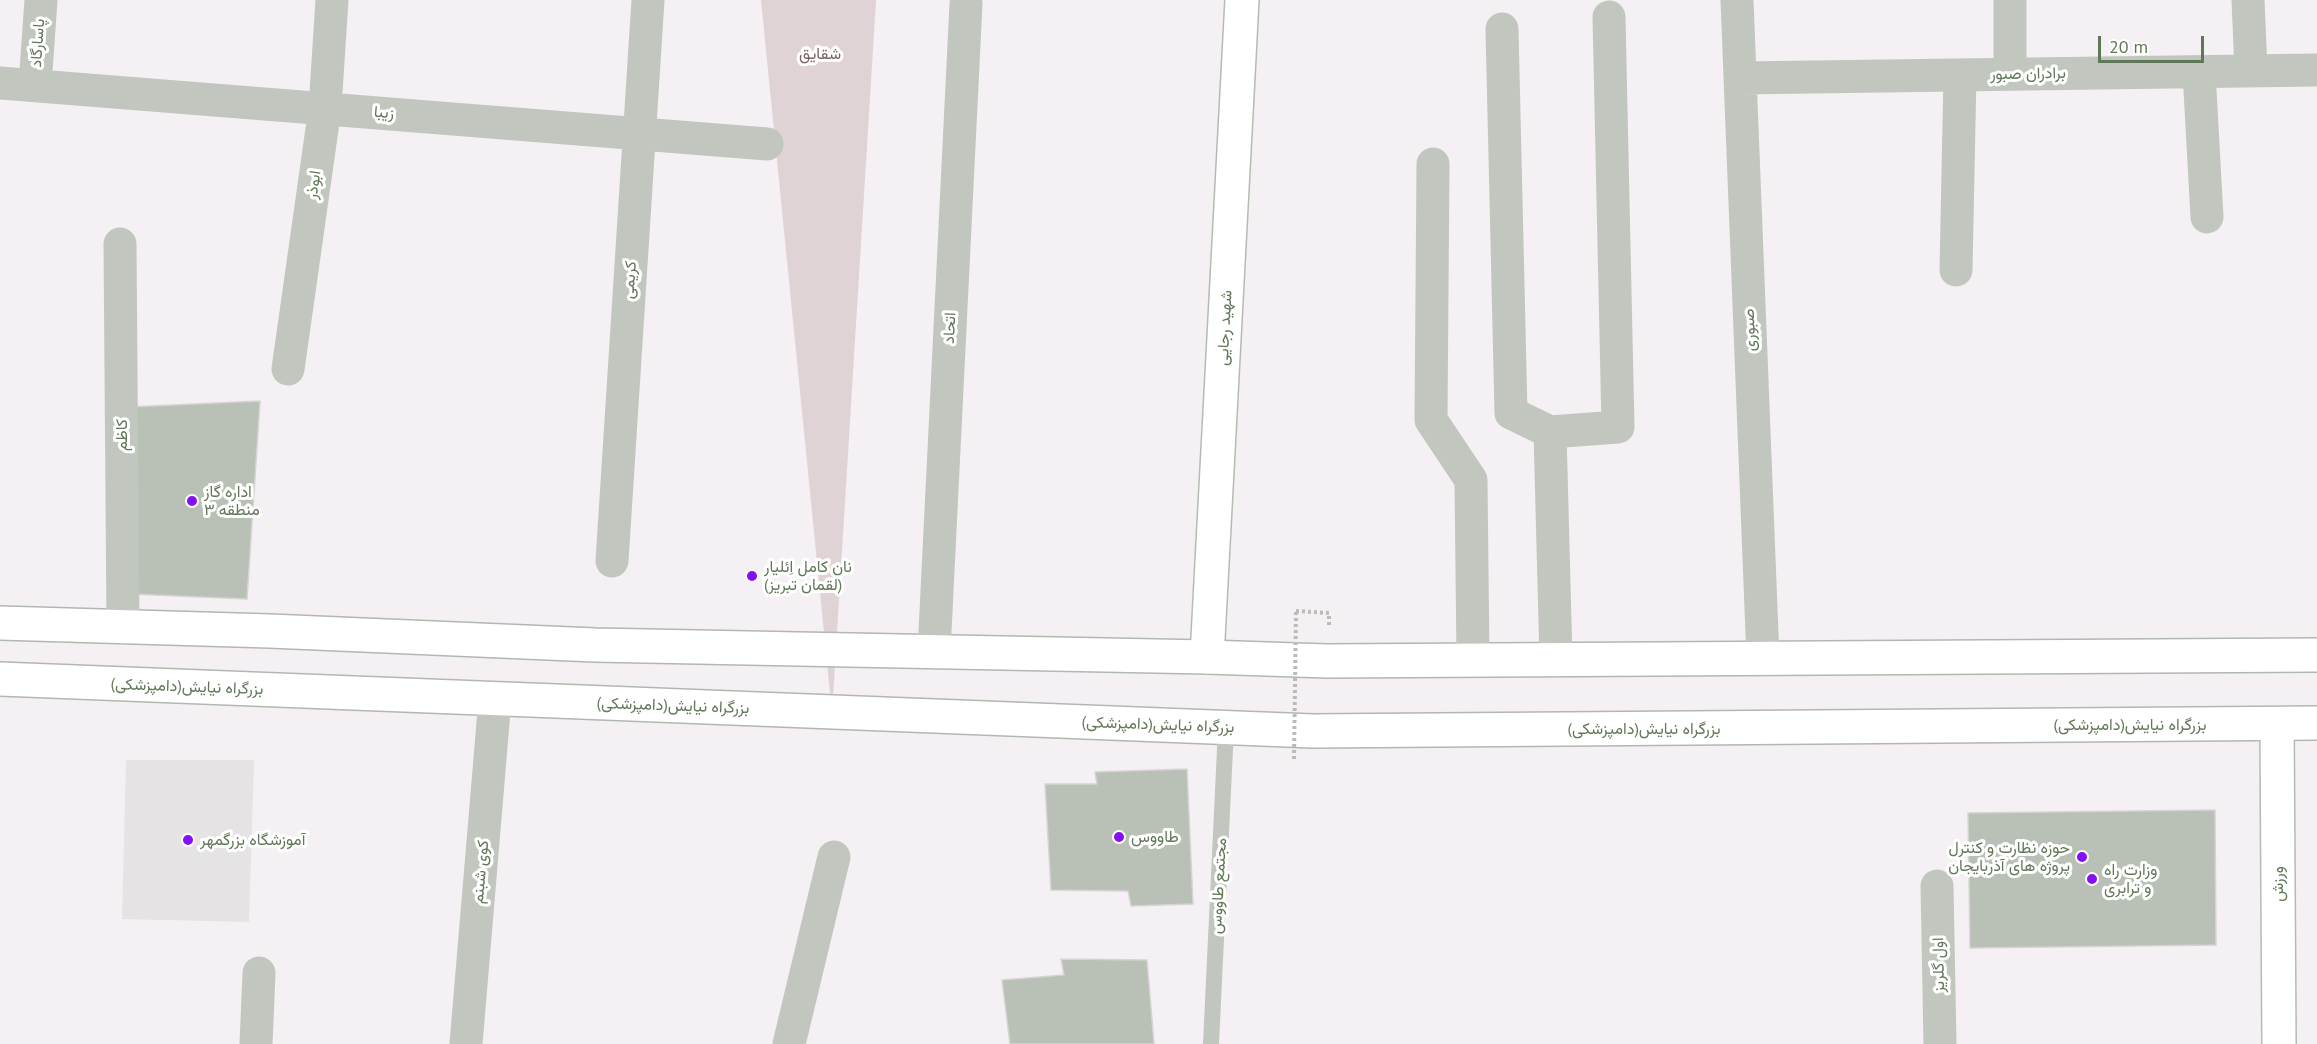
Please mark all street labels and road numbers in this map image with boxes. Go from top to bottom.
street label: پاسارگاد [27,18,49,68]
street label: برادران صبور [1990,64,2066,84]
street label: زیبا [373,103,395,123]
street label: ابوذر [302,169,326,201]
street label: کریمی [619,260,641,300]
street label: شهید رجایی [1213,290,1237,366]
street label: صبوری [1740,308,1760,352]
street label: اتحاد [940,312,960,344]
street label: کاظم [112,419,132,451]
street label: بزرگراه نیایش(دامپزشکی) [110,675,264,699]
street label: بزرگراه نیایش(دامپزشکی) [596,694,750,718]
street label: بزرگراه نیایش(دامپزشکی) [1081,713,1235,737]
street label: بزرگراه نیایش(دامپزشکی) [2054,715,2206,735]
street label: بزرگراه نیایش(دامپزشکی) [1568,719,1720,739]
street label: مجتمع طاووس [1207,838,1231,934]
street label: کوی شبنم [469,840,493,904]
street label: ورزش [2268,866,2288,902]
street label: اول گلریز [1929,937,1949,993]

